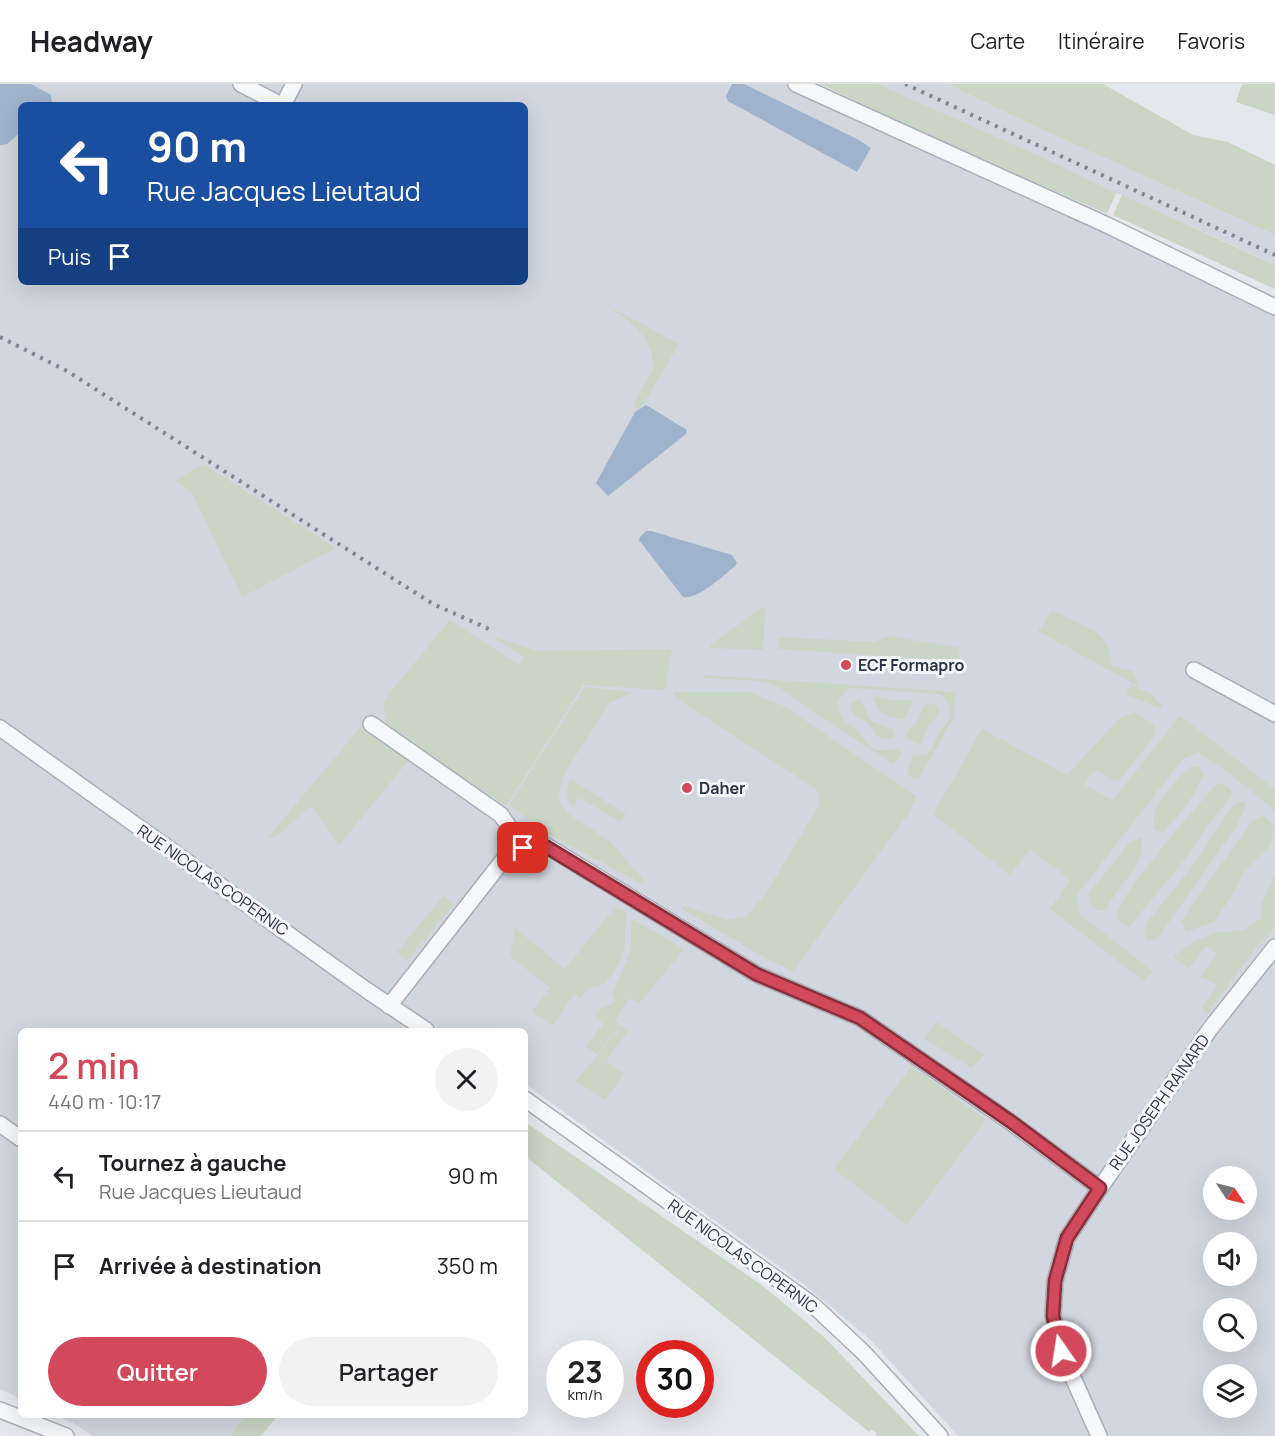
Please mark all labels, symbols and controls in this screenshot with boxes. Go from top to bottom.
text: Headway [30,22,153,60]
text: Carte [971,27,1025,55]
text: Itinéraire [1058,27,1144,55]
text: Favoris [1177,27,1245,55]
text: 90 m [147,117,247,175]
icon: left [48,126,126,204]
text: Rue Jacques Lieutaud [147,172,421,209]
icon: arrive [103,240,136,273]
text: Puis [48,242,91,272]
place label: ECF Formapro [858,654,964,676]
marker: ECF Formapro [839,658,853,672]
place label: Daher [699,777,745,799]
marker: Daher [680,781,694,795]
street label: RUE NICOLAS COPERNIC [133,819,293,941]
pin [497,822,548,873]
icon: arrive [506,831,539,864]
street label: RUE JOSEPH RAINARD [1104,1029,1214,1174]
text: 2 min [48,1041,140,1090]
button: close [435,1048,498,1111]
text: 440 m · 10:17 [48,1088,161,1115]
text: Tournez à gauche [99,1148,286,1178]
icon: left [48,1160,81,1193]
text: 90 m [448,1161,498,1191]
north arrow [1203,1166,1257,1220]
map controls [1203,1166,1257,1418]
text: Rue Jacques Lieutaud [99,1178,302,1205]
street label: RUE NICOLAS COPERNIC [664,1194,822,1318]
button: sound [1203,1232,1257,1286]
icon: arrive [48,1250,81,1283]
text: Arrivée à destination [99,1251,322,1281]
text: 350 m [437,1251,498,1281]
button: search [1203,1298,1257,1352]
position arrow [1029,1319,1093,1383]
button: Quitter [48,1337,267,1406]
button: Partager [279,1337,498,1406]
speed limit sign: 30 [636,1340,714,1418]
text: 23 [567,1351,603,1392]
button: layers [1203,1364,1257,1418]
text: km/h [568,1384,602,1405]

